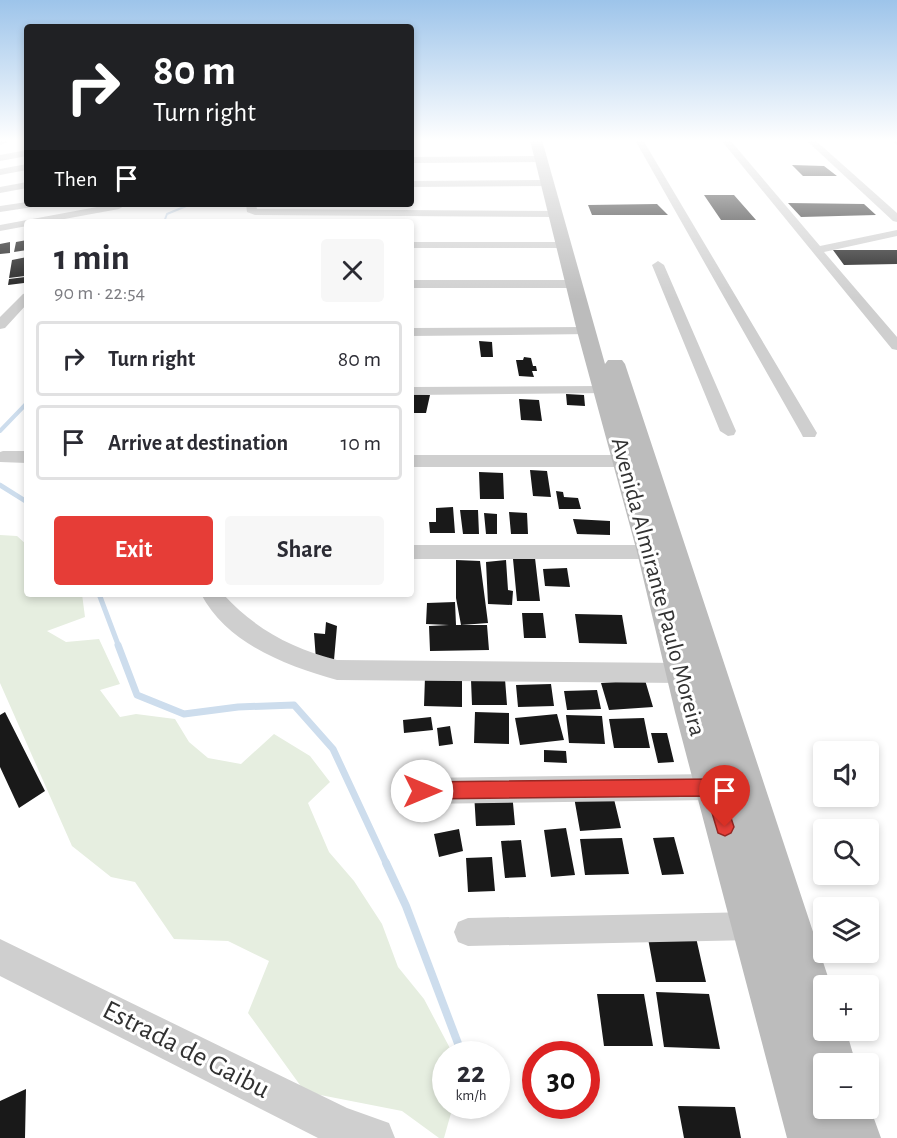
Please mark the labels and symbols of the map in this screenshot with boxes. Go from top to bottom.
street label: Avenida Almirante Paulo Moreira [607,435,709,739]
position arrow [390,759,454,823]
pin [699,765,750,827]
street label: Estrada de Gaibu [98,996,274,1104]
speed limit sign: 30 [522,1041,600,1119]

